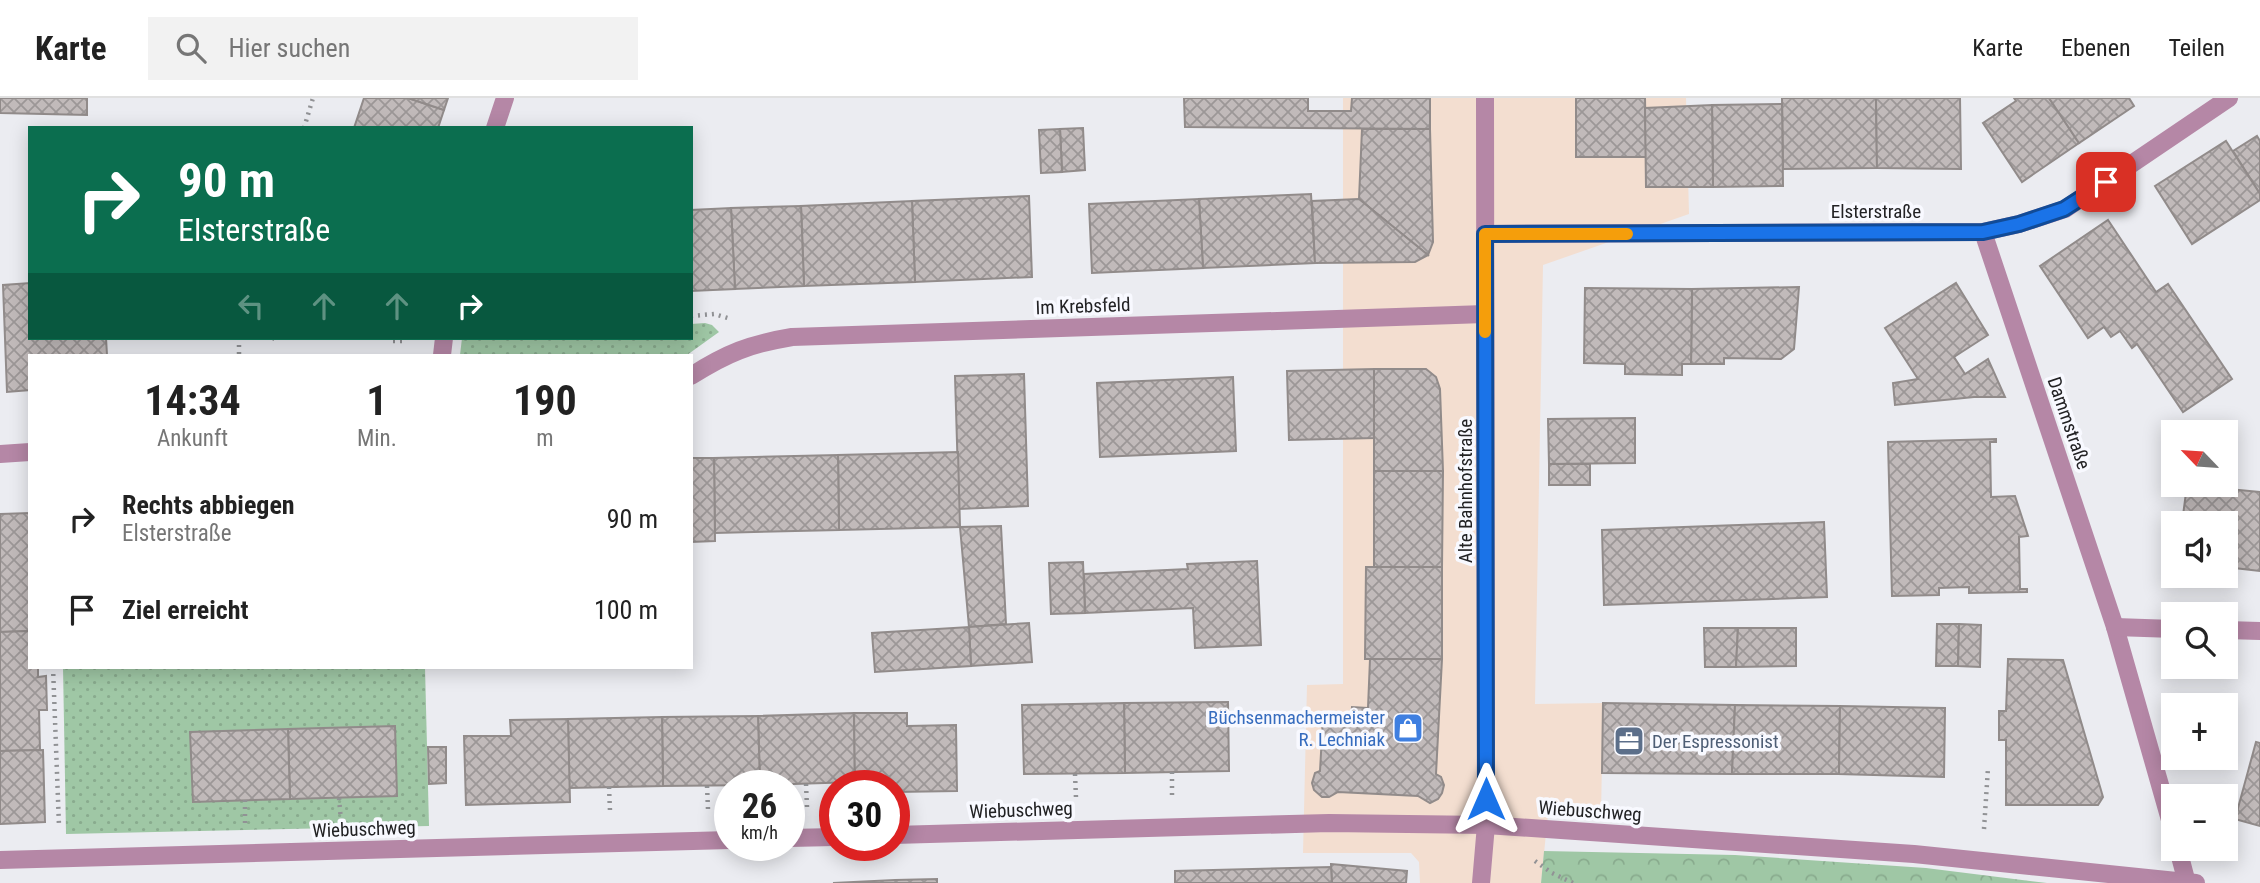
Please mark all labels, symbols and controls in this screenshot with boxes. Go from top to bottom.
search box [148,17,638,80]
text: Karte [35,29,106,68]
icon: search [172,29,210,67]
text: Hier suchen [228,33,350,63]
text: Karte [1972,34,2023,62]
text: Ebenen [2061,34,2131,62]
text: Teilen [2169,34,2225,62]
text: 90 m [178,152,275,209]
pin [2076,152,2136,212]
icon: right [63,154,154,245]
icon: arrive [2087,163,2125,201]
street label: Elsterstraße [1831,200,1921,223]
text: Elsterstraße [178,211,330,249]
icon: left [232,287,270,325]
icon: ahead [305,287,343,325]
icon: ahead [378,287,416,325]
icon: right [451,287,489,325]
street label: Im Krebsfeld [1035,293,1131,319]
street label: Dammstraße [2042,374,2096,472]
text: 14:34 [144,376,241,425]
text: 1 [366,376,387,425]
text: 190 [513,376,577,425]
street label: Alte Bahnhofstraße [1454,419,1477,563]
north arrow [2161,420,2238,497]
map controls [2161,420,2238,861]
text: Ankunft [157,425,228,452]
text: Min. [357,425,397,452]
text: m [536,425,554,452]
text: Rechts abbiegen [122,490,295,520]
icon: right [63,500,101,538]
text: 90 m [607,504,658,534]
button: sound [2161,511,2238,588]
text: Elsterstraße [122,520,231,547]
icon: arrive [63,591,101,629]
text: Ziel erreicht [122,595,248,625]
text: 100 m [594,595,658,625]
button: search [2161,602,2238,679]
button: + [2161,693,2238,770]
place label: Büchsenmachermeister R. Lechniak [1208,706,1385,751]
shop icon: Büchsenmachermeister R. Lechniak [1391,711,1425,745]
office icon: Der Espressonist [1612,724,1646,758]
place label: Der Espressonist [1652,730,1779,753]
position arrow [1449,762,1523,836]
speed limit sign: 30 [819,770,910,861]
button: − [2161,784,2238,861]
text: 26 [742,786,777,827]
street label: Wiebuschweg [1538,796,1642,826]
street label: Wiebuschweg [969,797,1073,823]
street label: Wiebuschweg [312,816,416,842]
text: km/h [741,822,778,843]

